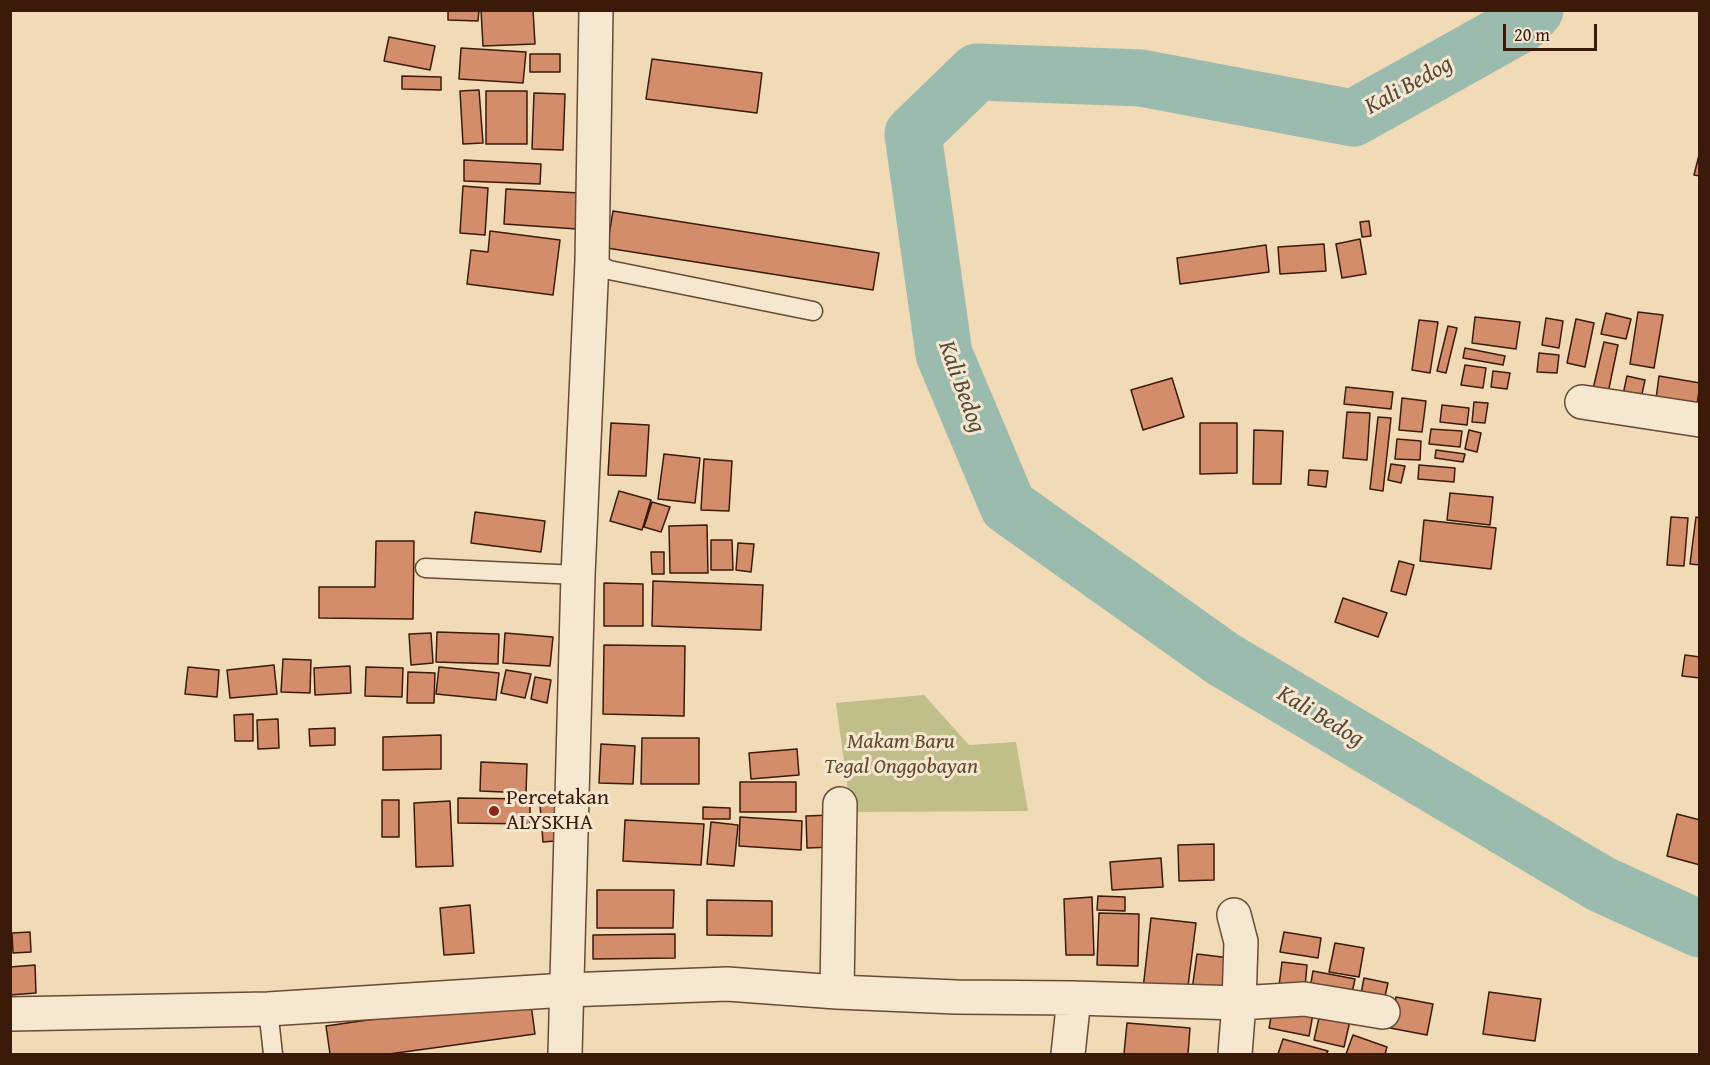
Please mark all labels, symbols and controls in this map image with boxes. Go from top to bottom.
scale bar [1506,12,1600,50]
text: 20 m [1514,21,1550,48]
water label: Kali Bedog [1360,50,1458,122]
water label: Kali Bedog [931,337,991,437]
water label: Kali Bedog [1272,680,1368,754]
park label: Makam Baru Tegal Onggobayan [824,729,978,780]
place label: Percetakan ALYSKHA [506,785,609,836]
marker: Percetakan ALYSKHA [487,804,501,818]

